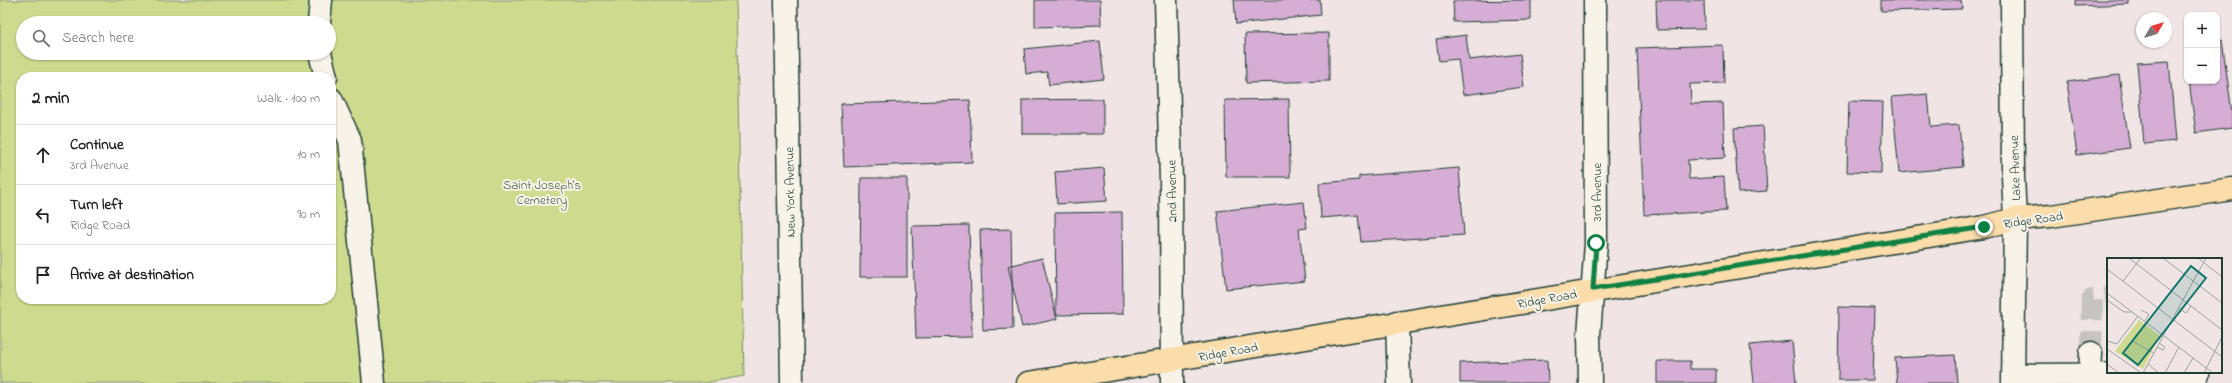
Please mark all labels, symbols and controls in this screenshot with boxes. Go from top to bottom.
north arrow [2136,12,2172,48]
map controls [2184,12,2220,84]
button: + [2184,12,2220,48]
search box [16,16,336,60]
icon: search [30,27,52,49]
text: Search here [62,27,134,49]
button: − [2184,48,2220,84]
text: 2 min [32,86,69,111]
text: Walk · 100 m [257,89,320,108]
text: Continue [70,134,124,156]
street label: Lake Avenue [2005,135,2026,201]
icon: ahead [32,144,54,166]
text: 10 m [297,145,320,164]
street label: New York Avenue [780,146,801,237]
text: 3rd Avenue [70,156,129,175]
street label: 2nd Avenue [1162,159,1183,222]
street label: 3rd Avenue [1588,162,1607,221]
park label: Saint Joseph's Cemetery [503,176,581,211]
text: Turn left [70,194,123,216]
icon: left [32,204,54,226]
text: 90 m [297,205,320,224]
street label: Ridge Road [2002,207,2065,235]
text: Ridge Road [70,216,130,235]
route end [1975,218,1993,236]
route start [1587,234,1605,252]
inset map [2107,258,2222,373]
icon: arrive [32,264,54,286]
text: Arrive at destination [70,264,194,286]
street label: Ridge Road [1516,285,1579,315]
street label: Ridge Road [1197,338,1260,368]

